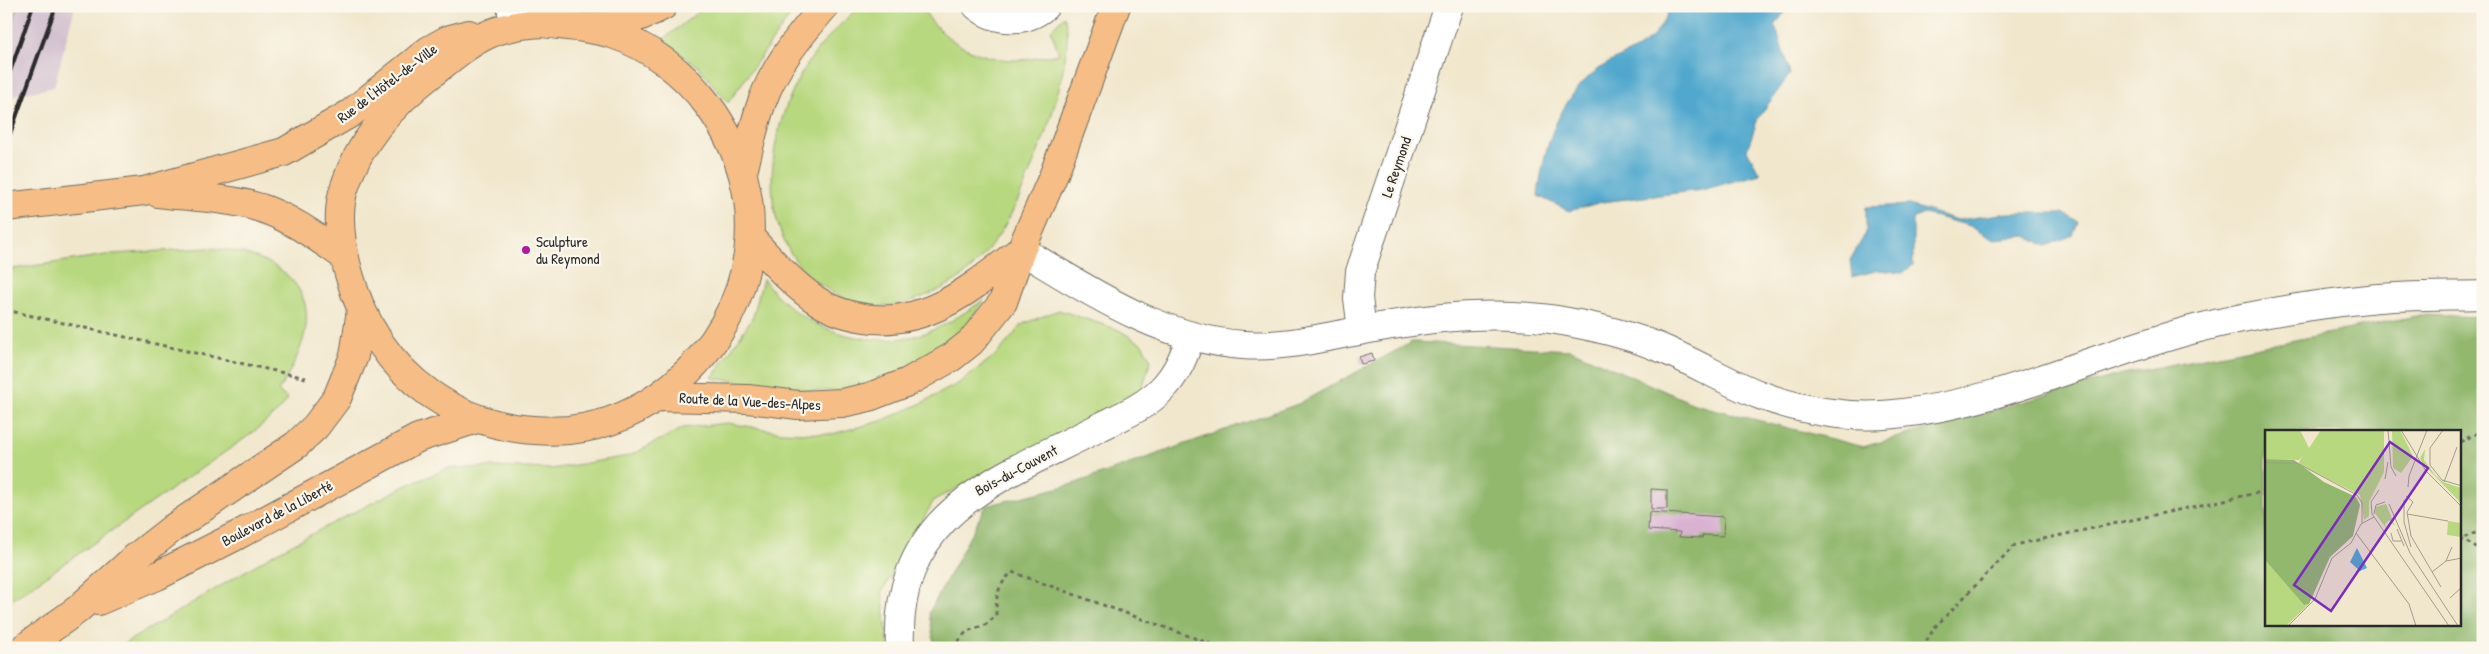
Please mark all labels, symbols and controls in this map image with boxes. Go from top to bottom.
street label: Rue de l'Hôtel-de-Ville [333,38,441,128]
street label: Le Reymond [1376,134,1416,200]
place label: Sculpture du Reymond [536,231,599,269]
marker: Sculpture du Reymond [520,244,532,256]
street label: Route de la Vue-des-Alpes [679,387,821,415]
inset map [2265,430,2462,626]
street label: Bois-du-Couvent [971,439,1062,501]
street label: Boulevard de la Liberté [218,475,336,551]

